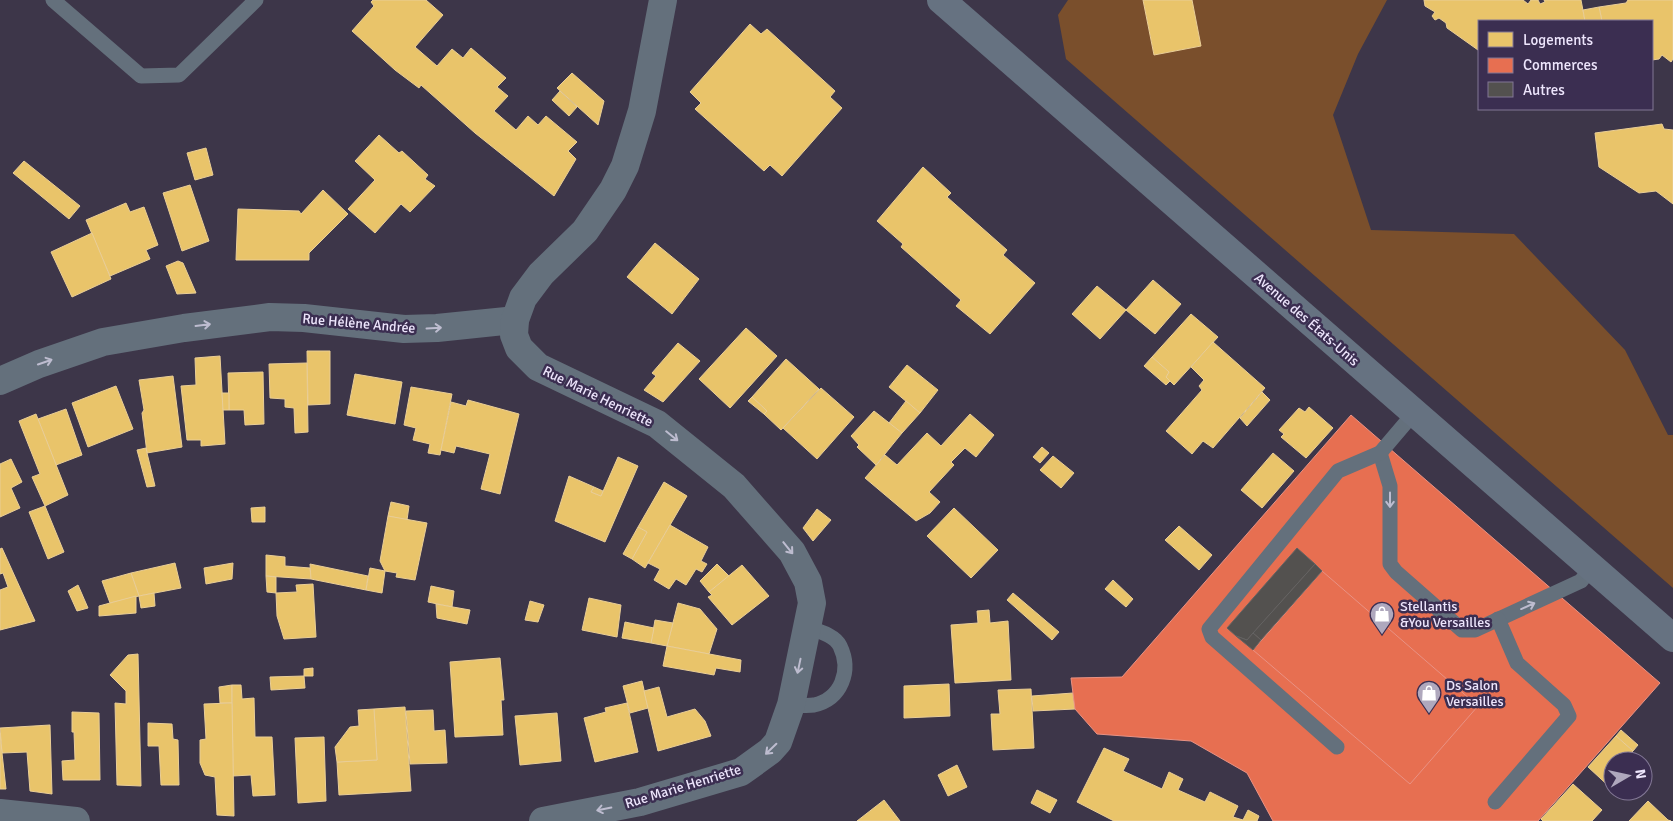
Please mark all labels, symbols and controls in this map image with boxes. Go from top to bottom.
legend [1478,20,1653,110]
text: Logements [1523,31,1594,49]
text: Commerces [1523,56,1598,74]
text: Autres [1523,81,1565,99]
street label: Avenue des États-Unis [1251,269,1362,369]
street label: Rue Hélène Andrée [302,310,416,337]
one-way arrow [194,320,210,330]
one-way arrow [426,323,442,332]
one-way arrow [37,357,52,366]
street label: Rue Marie Henriette [540,362,656,430]
one-way arrow [665,430,678,441]
one-way arrow [1385,492,1395,508]
one-way arrow [783,541,794,554]
place label: Stellantis &You Versailles [1400,598,1490,631]
one-way arrow [1520,600,1535,610]
shop icon: Stellantis &You Versailles [1369,601,1395,635]
one-way arrow [794,658,803,674]
place label: Ds Salon Versailles [1446,677,1504,710]
shop icon: Ds Salon Versailles [1416,680,1442,714]
one-way arrow [765,743,777,755]
north arrow [1603,751,1653,801]
street label: Rue Marie Henriette [623,761,743,812]
text: N [1631,768,1650,780]
one-way arrow [596,805,612,814]

